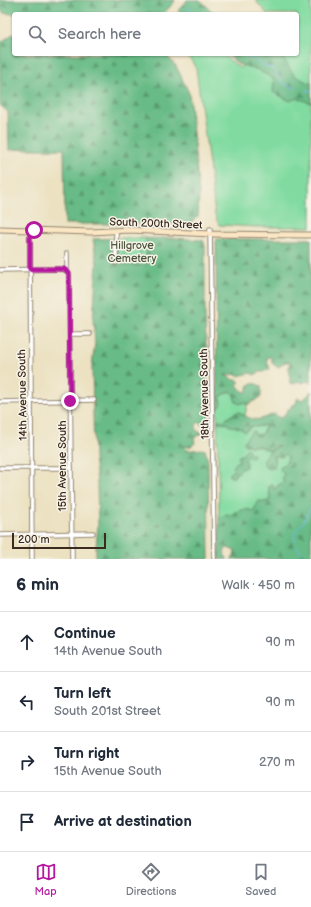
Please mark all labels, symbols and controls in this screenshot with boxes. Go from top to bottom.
search box [12,12,299,56]
icon: search [26,23,48,45]
text: Search here [58,25,141,44]
street label: South 200th Street [109,215,203,232]
route start [25,221,43,239]
park label: Hillgrove Cemetery [107,239,157,265]
street label: 18th Avenue South [197,348,212,440]
street label: 14th Avenue South [15,349,30,441]
route end [61,392,79,410]
street label: 15th Avenue South [56,420,69,512]
scale bar [12,531,106,550]
text: 200 m [18,533,50,546]
text: 6 min [16,575,59,595]
text: Walk · 450 m [221,577,295,593]
text: Continue [54,624,116,643]
icon: ahead [16,631,38,653]
text: 90 m [266,634,295,650]
text: 14th Avenue South [54,643,162,659]
text: Turn left [54,684,111,703]
icon: left [16,691,38,713]
text: 90 m [266,694,295,710]
text: South 201st Street [54,703,161,719]
text: Turn right [54,744,119,763]
icon: right [16,751,38,773]
text: 270 m [259,754,295,770]
text: 15th Avenue South [54,763,162,779]
icon: arrive [16,811,38,833]
text: Arrive at destination [54,812,192,831]
tab: Map [35,861,57,898]
tab: Directions [126,861,176,898]
tab: Saved [246,861,276,898]

